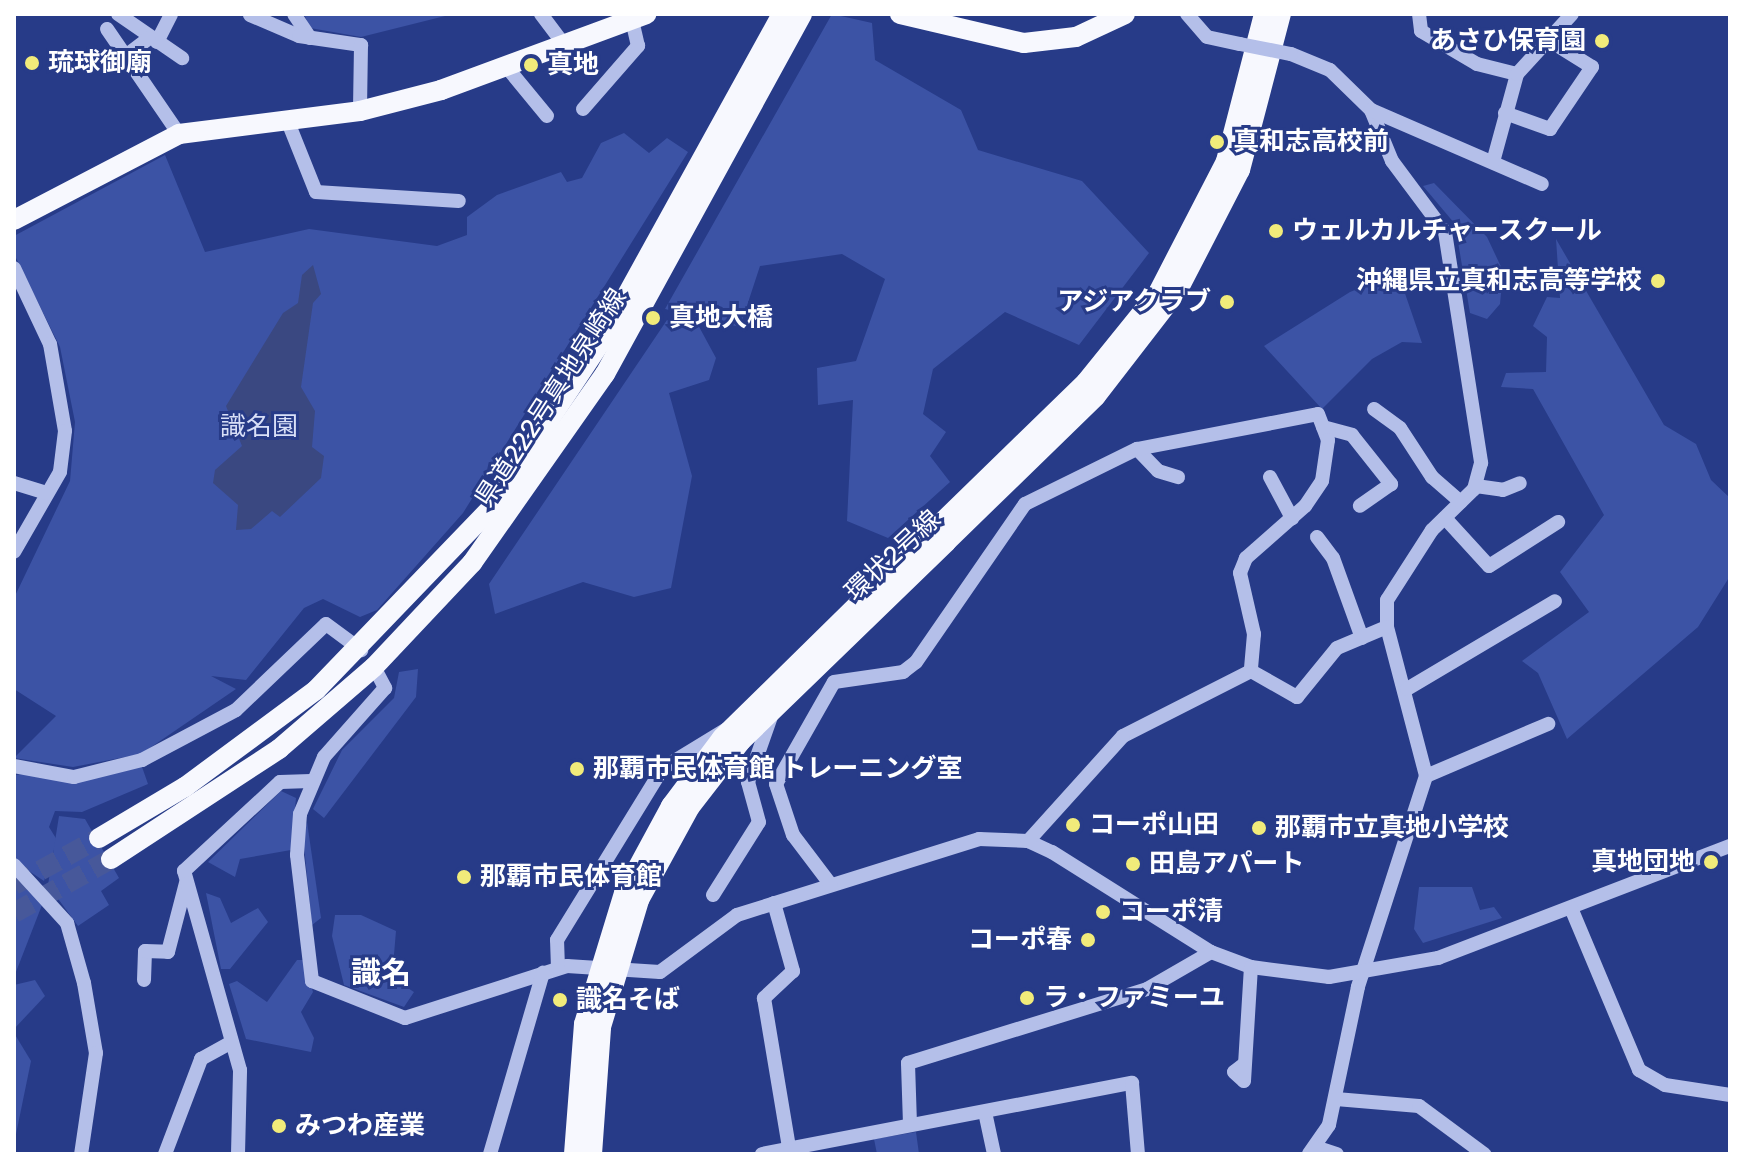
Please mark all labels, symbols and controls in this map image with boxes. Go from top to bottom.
place label: あさひ保育園 [1430,25,1586,57]
marker: あさひ保育園 [1593,32,1611,50]
place label: 琉球御廟 [48,47,152,79]
place label: 真地 [547,49,599,81]
marker: 琉球御廟 [23,54,41,72]
marker: 真地 [522,56,540,74]
place label: 真和志高校前 [1233,126,1389,158]
marker: 真和志高校前 [1208,133,1226,151]
place label: ウェルカルチャースクール [1292,215,1604,247]
marker: ウェルカルチャースクール [1267,222,1285,240]
place label: 沖縄県立真和志高等学校 [1356,265,1642,297]
marker: 沖縄県立真和志高等学校 [1649,272,1667,290]
street label: 県道222号真地泉崎線 [469,283,633,513]
place label: アジアクラブ [1055,286,1211,318]
marker: アジアクラブ [1218,293,1236,311]
place label: 真地大橋 [669,302,773,334]
marker: 真地大橋 [644,309,662,327]
park label: 識名園 [220,411,298,443]
street label: 環状2号線 [839,504,947,608]
place label: 那覇市民体育館 トレーニング室 [593,753,963,785]
marker: 那覇市民体育館 トレーニング室 [568,760,586,778]
place label: コーポ山田 [1089,809,1219,841]
place label: 那覇市立真地小学校 [1275,812,1509,844]
marker: コーポ山田 [1064,816,1082,834]
marker: 那覇市立真地小学校 [1250,819,1268,837]
place label: 真地団地 [1591,846,1695,878]
place label: 田島アパート [1149,848,1305,880]
marker: 真地団地 [1702,853,1720,871]
marker: 田島アパート [1124,855,1142,873]
place label: 那覇市民体育館 [480,861,662,893]
marker: 那覇市民体育館 [455,868,473,886]
place label: コーポ清 [1119,896,1223,928]
marker: コーポ清 [1094,903,1112,921]
place label: コーポ春 [968,924,1072,956]
marker: コーポ春 [1079,931,1097,949]
district label: 識名 [351,955,411,991]
place label: ラ・ファミーユ [1043,982,1225,1014]
place label: 識名そば [576,984,680,1016]
marker: ラ・ファミーユ [1018,989,1036,1007]
marker: 識名そば [551,991,569,1009]
place label: みつわ産業 [295,1110,425,1142]
marker: みつわ産業 [270,1117,288,1135]

